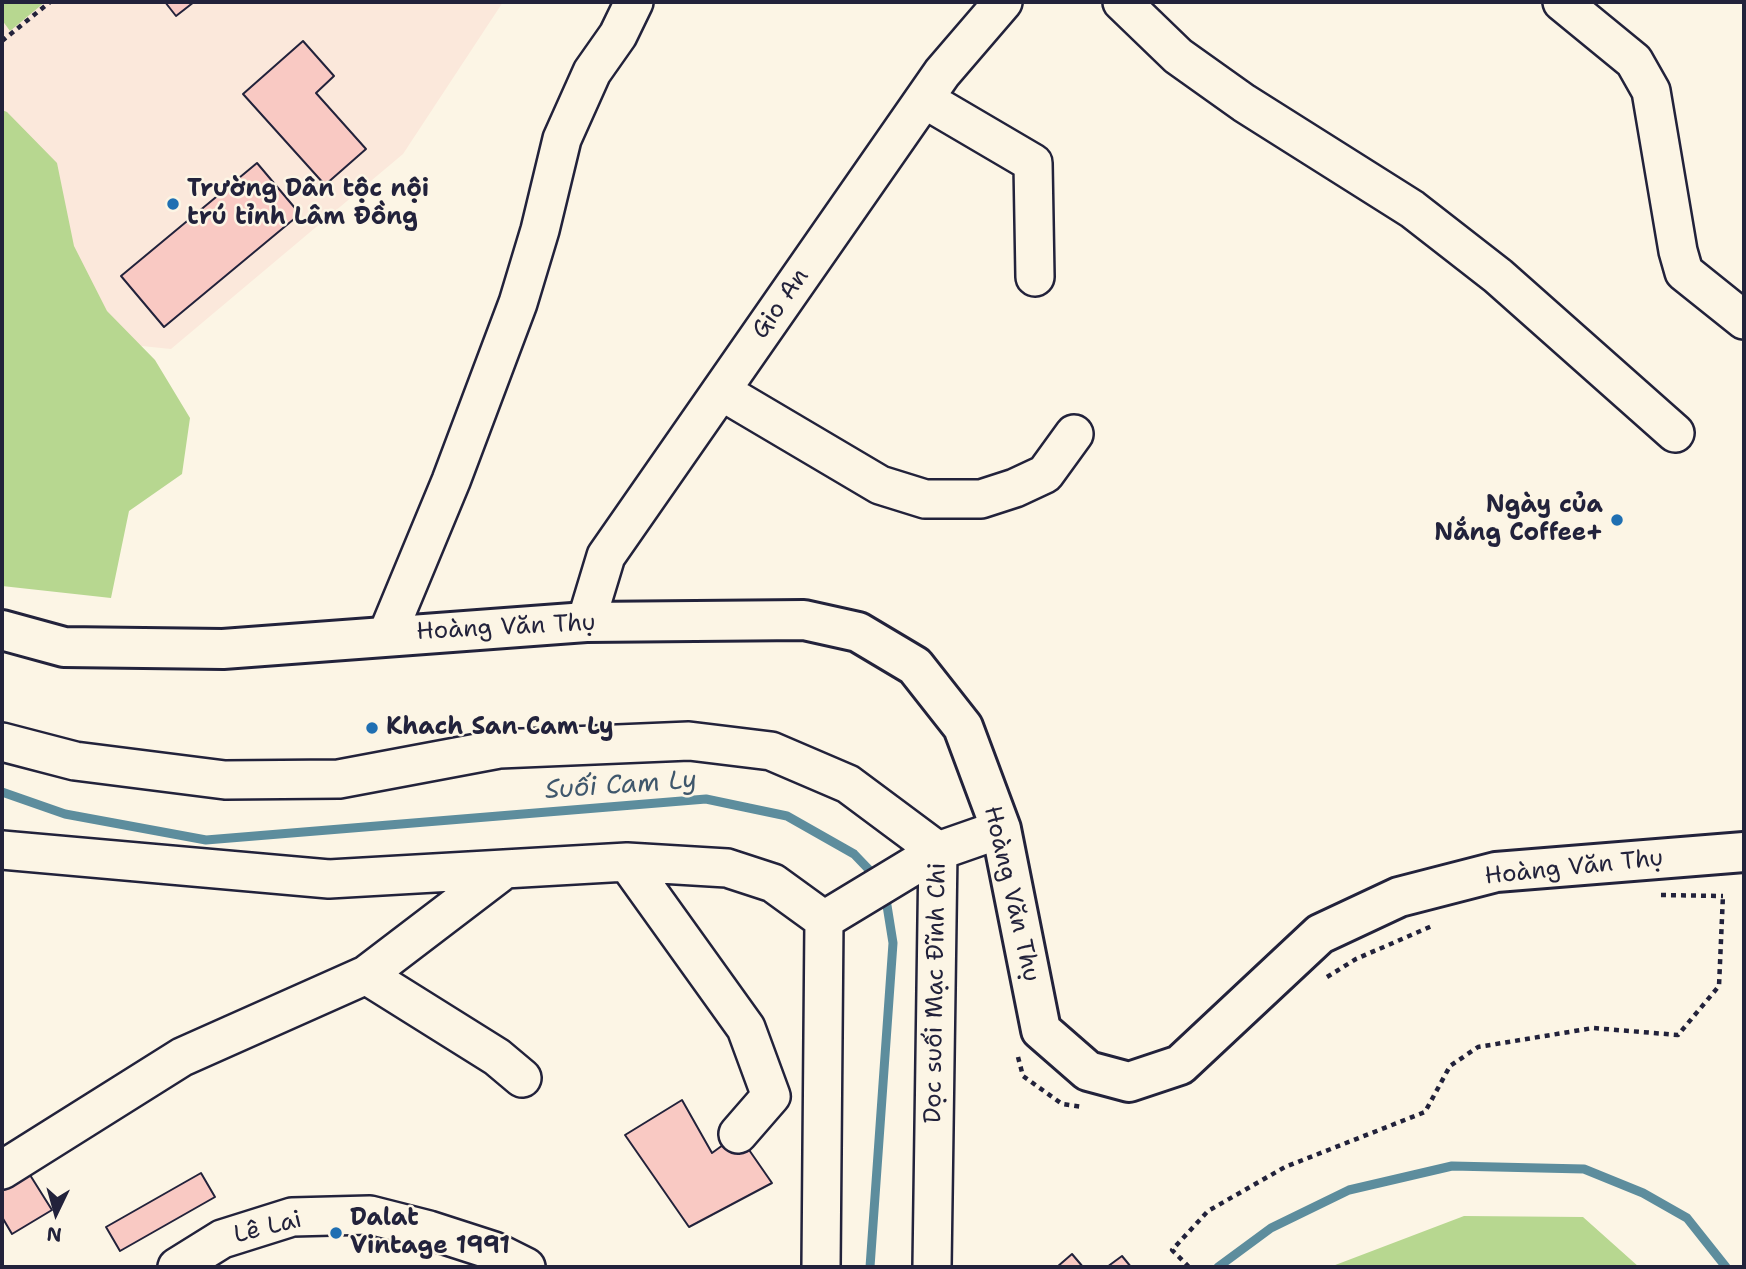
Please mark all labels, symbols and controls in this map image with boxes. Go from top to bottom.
place label: Trường Dân tộc nội trú tỉnh Lâm Đồng [187,176,429,232]
marker: Trường Dân tộc nội trú tỉnh Lâm Đồng [165,196,181,212]
street label: Gio An [746,263,816,345]
place label: Ngày của Nắng Coffee+ [1434,492,1603,548]
marker: Ngày của Nắng Coffee+ [1609,512,1625,528]
street label: Hoàng Văn Thụ [416,609,596,647]
place label: Khach San Cam Ly [386,714,614,742]
marker: Khach San Cam Ly [364,720,380,736]
water label: Suối Cam Ly [544,765,698,807]
street label: Hoàng Văn Thụ [977,803,1045,985]
street label: Hoàng Văn Thụ [1483,844,1665,892]
street label: Dọc suối Mạc Đĩnh Chi [919,862,953,1124]
north arrow [21,1178,91,1248]
place label: Dalat Vintage 1991 [350,1205,510,1261]
street label: Lê Lai [231,1206,305,1250]
text: N [46,1221,63,1248]
marker: Dalat Vintage 1991 [328,1225,344,1241]

